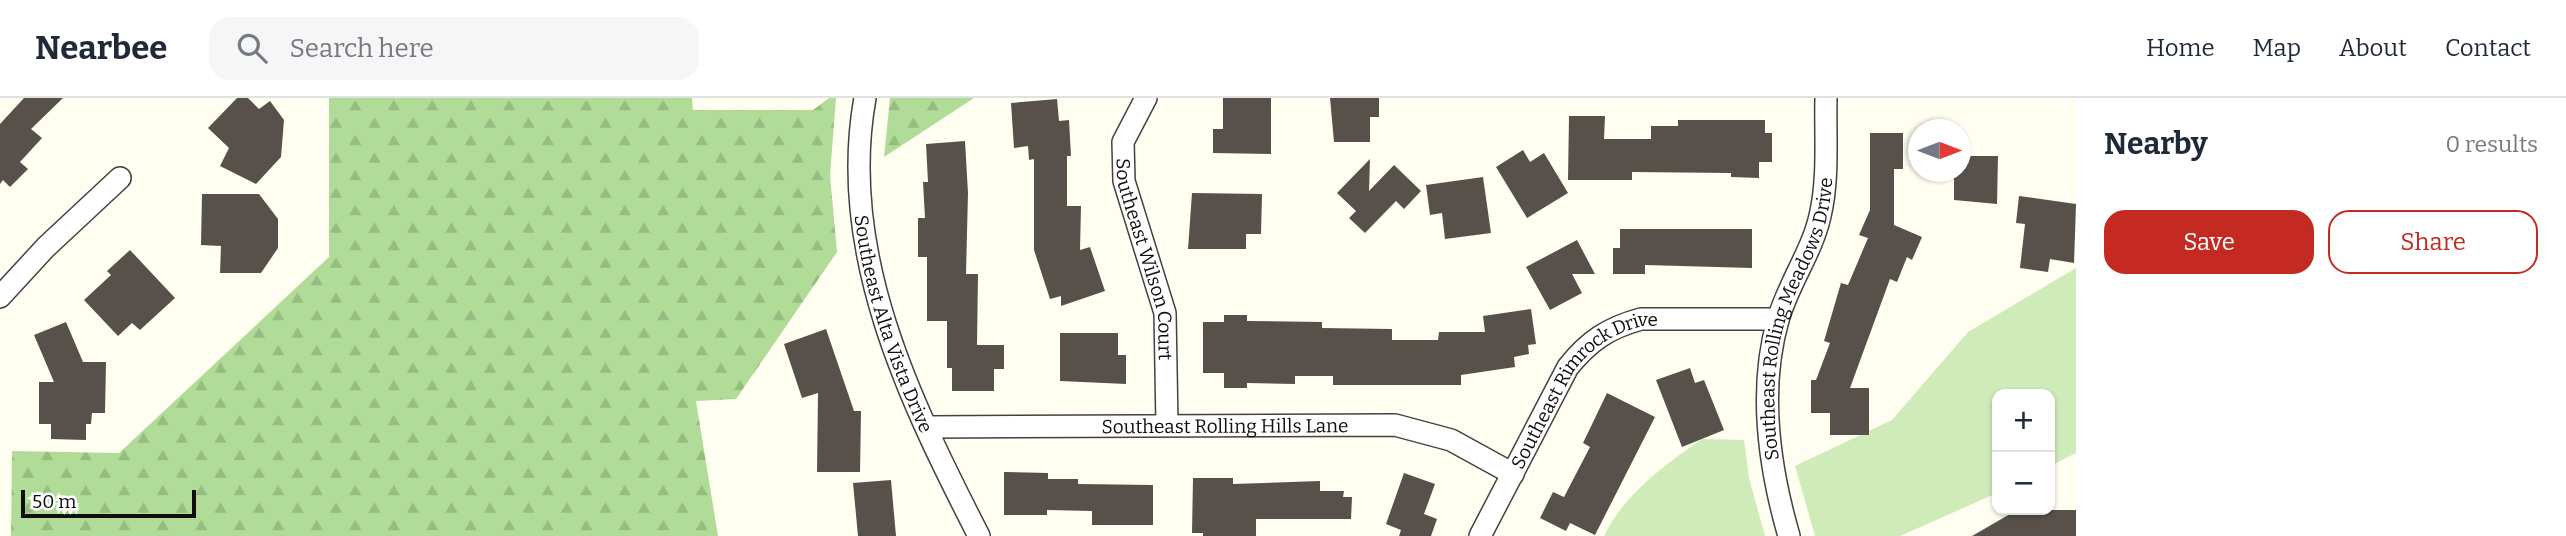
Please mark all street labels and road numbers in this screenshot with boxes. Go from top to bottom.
street label: Southeast Wilson Court [1111,158,1177,361]
street label: Southeast Rolling Meadows Drive [1756,177,1837,462]
street label: Southeast Alta Vista Drive [850,213,938,436]
street label: Southeast Rimrock Drive [1506,308,1658,473]
street label: Southeast Rolling Hills Lane [1101,414,1349,438]

